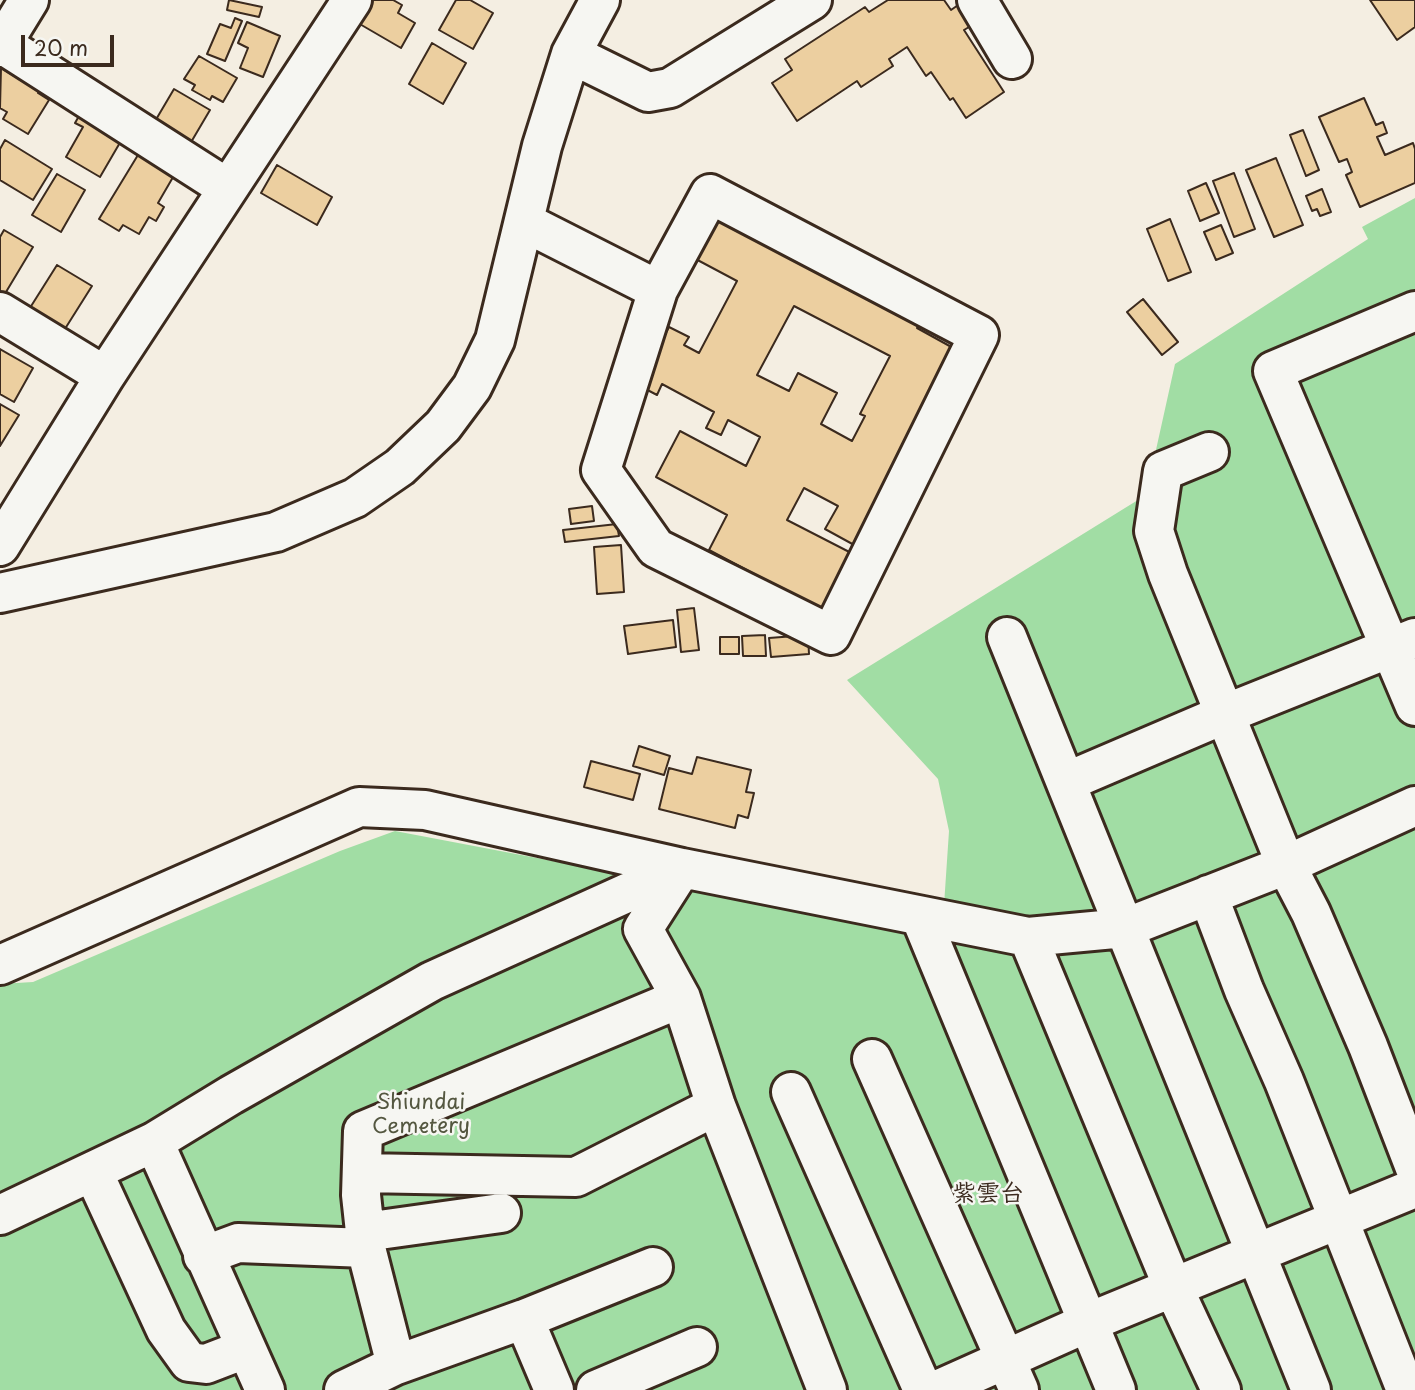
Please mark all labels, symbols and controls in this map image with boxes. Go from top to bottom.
scale bar [24,21,117,65]
text: 20 m [34,31,88,63]
park label: Shiundai Cemetery [372,1090,470,1140]
district label: 紫雲台 [952,1180,1024,1208]

